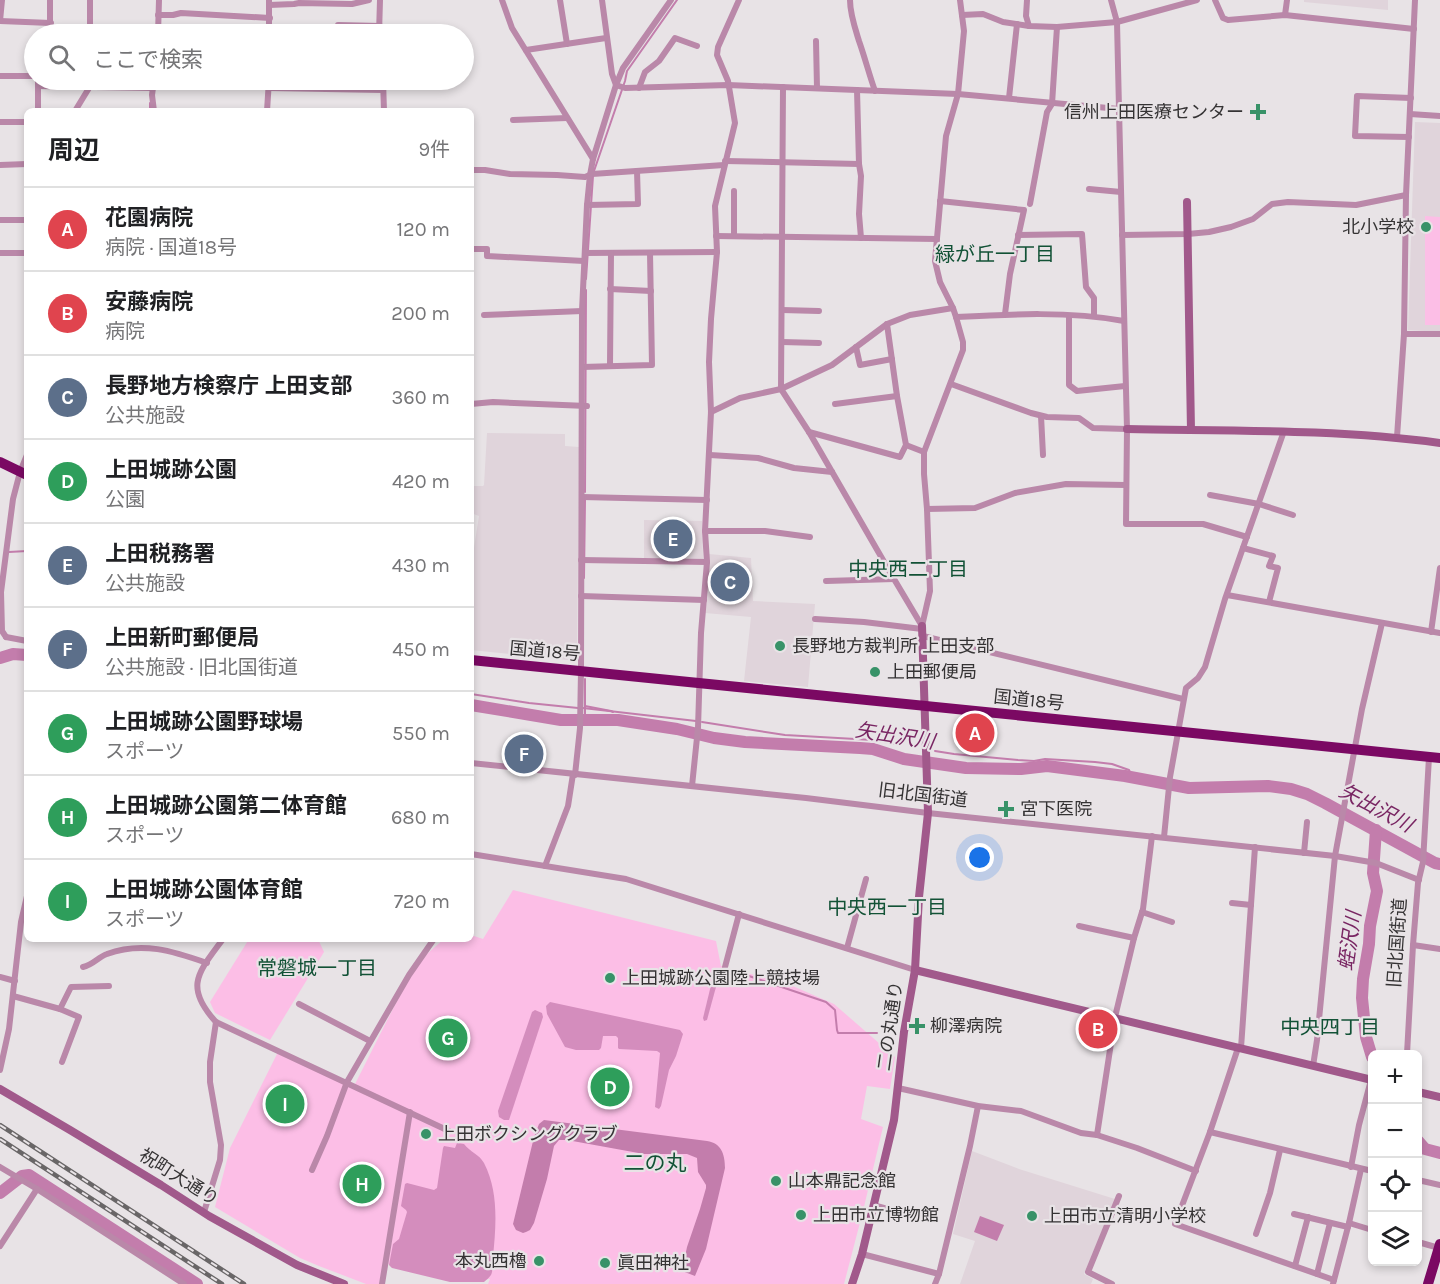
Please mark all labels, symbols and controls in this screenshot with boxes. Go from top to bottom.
search box [24,24,474,90]
icon: search [45,41,78,74]
text: ここで検索 [93,47,203,73]
place label: 信州上田医療センター [1064,101,1244,123]
marker: 信州上田医療センター [1249,103,1267,121]
text: 周辺 [48,135,100,166]
text: 9件 [418,138,450,161]
text: 花園病院 [105,205,193,231]
place label: 北小学校 [1342,216,1414,238]
text: A [61,218,74,241]
text: 120 m [396,218,450,241]
marker: 北小学校 [1419,220,1433,234]
text: 病院 · 国道18号 [105,236,237,259]
district label: 緑が丘一丁目 [935,243,1055,266]
text: 安藤病院 [105,289,193,315]
text: B [61,302,74,325]
text: 200 m [391,302,450,325]
text: 病院 [105,320,145,343]
text: 長野地方検察庁 上田支部 [105,373,353,399]
text: C [61,386,74,409]
text: 360 m [391,386,450,409]
text: 公共施設 [105,404,185,427]
text: 上田城跡公園 [105,457,237,483]
text: D [61,470,74,493]
text: 420 m [392,470,450,493]
text: 公園 [105,488,145,511]
pin: E [654,516,692,562]
text: 上田税務署 [105,541,215,567]
text: E [62,554,73,577]
text: 430 m [392,554,450,577]
district label: 中央西二丁目 [848,558,968,581]
pin: C [710,560,750,604]
text: 公共施設 [105,572,185,595]
text: 上田新町郵便局 [105,625,259,651]
place label: 長野地方裁判所 上田支部 [792,635,994,657]
street label: 国道18号 [509,637,581,665]
text: F [62,638,73,661]
text: 450 m [392,638,450,661]
marker: 長野地方裁判所 上田支部 [773,639,787,653]
text: 公共施設 · 旧北国街道 [105,656,298,679]
place label: 上田郵便局 [887,661,977,683]
marker: 上田郵便局 [868,665,882,679]
street label: 国道18号 [993,685,1065,715]
text: 上田城跡公園野球場 [105,709,303,735]
pin: A [956,710,994,756]
water label: 矢出沢川 [854,718,938,754]
text: G [61,722,74,745]
text: 550 m [392,722,450,745]
pin: F [504,732,544,777]
text: スポーツ [105,740,185,763]
street label: 旧北国街道 [877,779,969,811]
water label: 矢出沢川 [1335,779,1418,838]
text: 上田城跡公園第二体育館 [105,793,347,819]
place label: 宮下医院 [1020,798,1092,820]
marker: 宮下医院 [997,800,1015,818]
text: H [60,806,75,829]
text: 680 m [391,806,450,829]
text: スポーツ [105,824,185,847]
your location [965,843,994,872]
text: 上田城跡公園体育館 [105,877,303,903]
text: I [64,890,71,913]
text: 720 m [394,890,450,913]
district label: 中央西一丁目 [827,896,947,919]
street label: 旧北国街道 [1383,897,1411,989]
text: スポーツ [105,908,185,931]
water label: 蛭沢川 [1334,908,1366,972]
district label: 常磐城一丁目 [257,957,377,980]
place label: 上田城跡公園陸上競技場 [622,967,820,989]
marker: 上田城跡公園陸上競技場 [603,971,617,985]
street label: 二の丸通り [873,980,907,1072]
pin: B [1078,1006,1118,1052]
place label: 柳澤病院 [930,1015,1002,1037]
pin: G [428,1016,468,1060]
district label: 中央四丁目 [1280,1016,1380,1039]
marker: 柳澤病院 [908,1017,926,1035]
map controls [1368,1050,1422,1266]
button: + [1368,1050,1422,1104]
pin: D [590,1064,630,1110]
pin: I [266,1082,304,1126]
button: − [1368,1104,1422,1158]
place label: 上田ボクシングクラブ [438,1123,618,1145]
marker: 上田ボクシングクラブ [419,1127,433,1141]
street label: 祝町大通り [135,1144,223,1210]
district label: 二の丸 [624,1151,687,1175]
button: locate [1368,1158,1422,1212]
pin: H [342,1162,382,1206]
place label: 山本鼎記念館 [788,1170,896,1192]
marker: 山本鼎記念館 [769,1174,783,1188]
place label: 上田市立博物館 [813,1204,939,1226]
place label: 上田市立清明小学校 [1044,1205,1206,1227]
marker: 上田市立博物館 [794,1208,808,1222]
marker: 上田市立清明小学校 [1025,1209,1039,1223]
button: layers [1368,1212,1422,1266]
place label: 本丸西櫓 [455,1250,527,1272]
place label: 眞田神社 [617,1252,689,1274]
marker: 本丸西櫓 [532,1254,546,1268]
marker: 眞田神社 [598,1256,612,1270]

